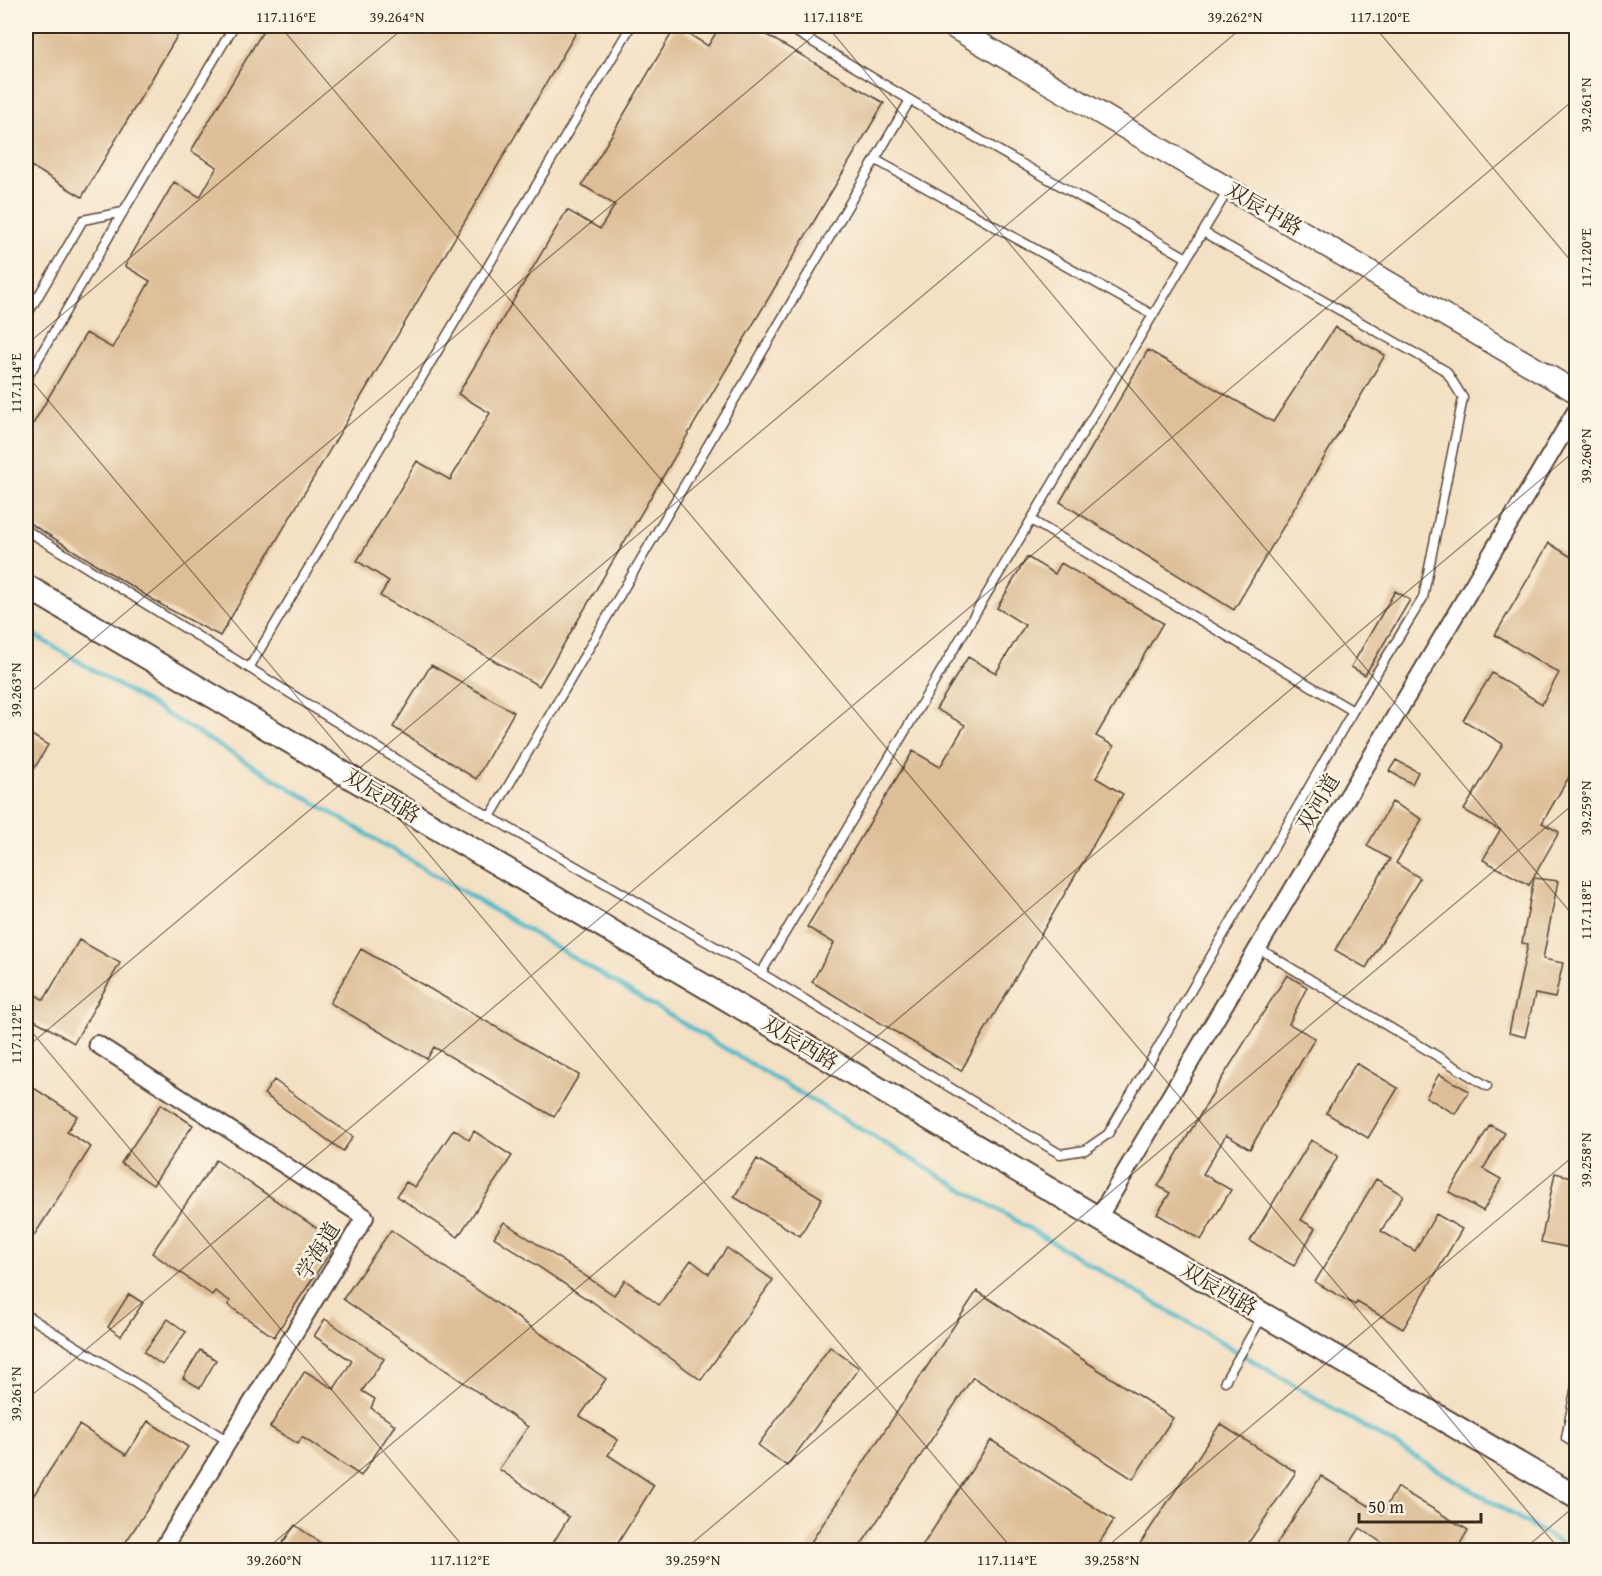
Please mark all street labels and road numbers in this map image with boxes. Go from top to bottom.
street label: 双辰中路 [1220,174,1308,243]
street label: 双辰西路 [338,761,426,830]
street label: 双河道 [1288,768,1347,838]
street label: 双辰西路 [756,1008,844,1077]
street label: 学海道 [288,1216,347,1286]
street label: 双辰西路 [1175,1254,1263,1323]

